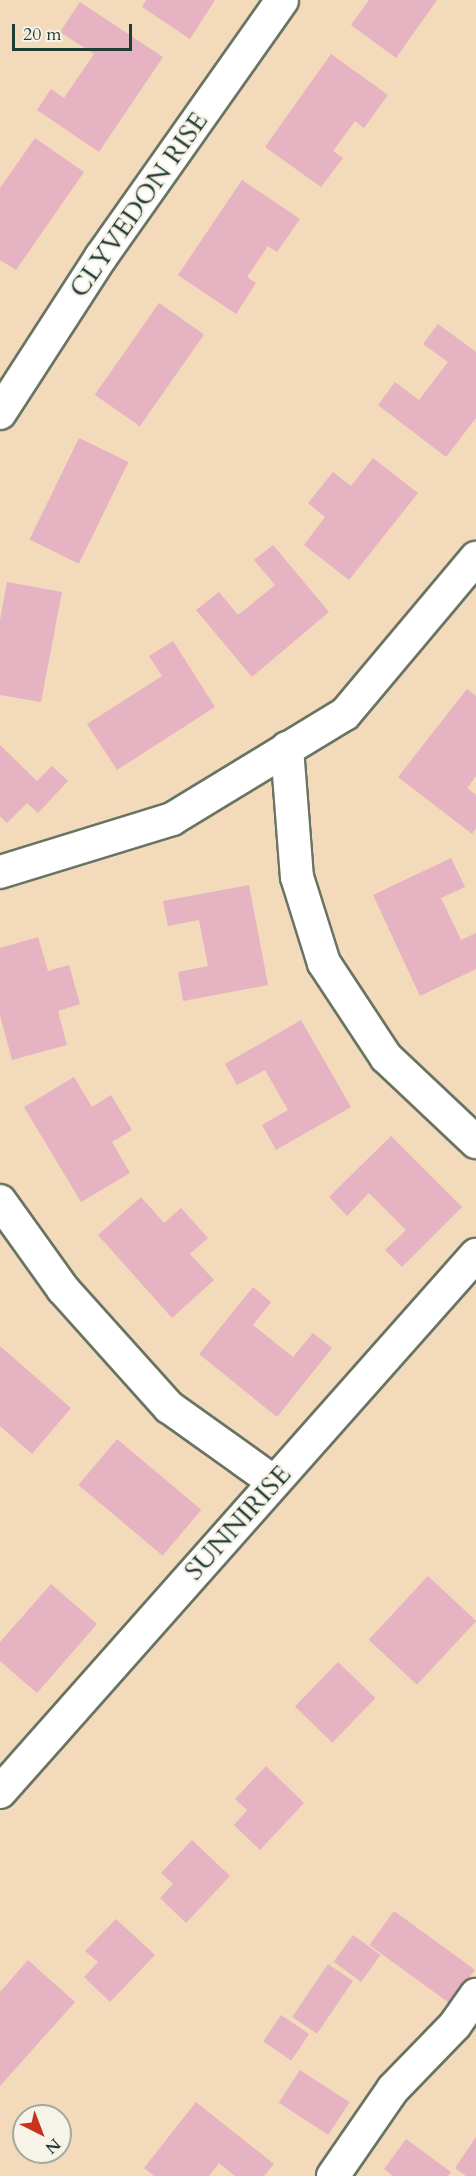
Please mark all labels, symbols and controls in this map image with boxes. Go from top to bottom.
scale bar [15,12,135,50]
text: 20 m [23,22,62,47]
street label: CLYVEDON RISE [63,106,215,304]
street label: SUNNIRISE [178,1459,298,1587]
north arrow [12,2104,72,2164]
text: N [40,2133,65,2159]

